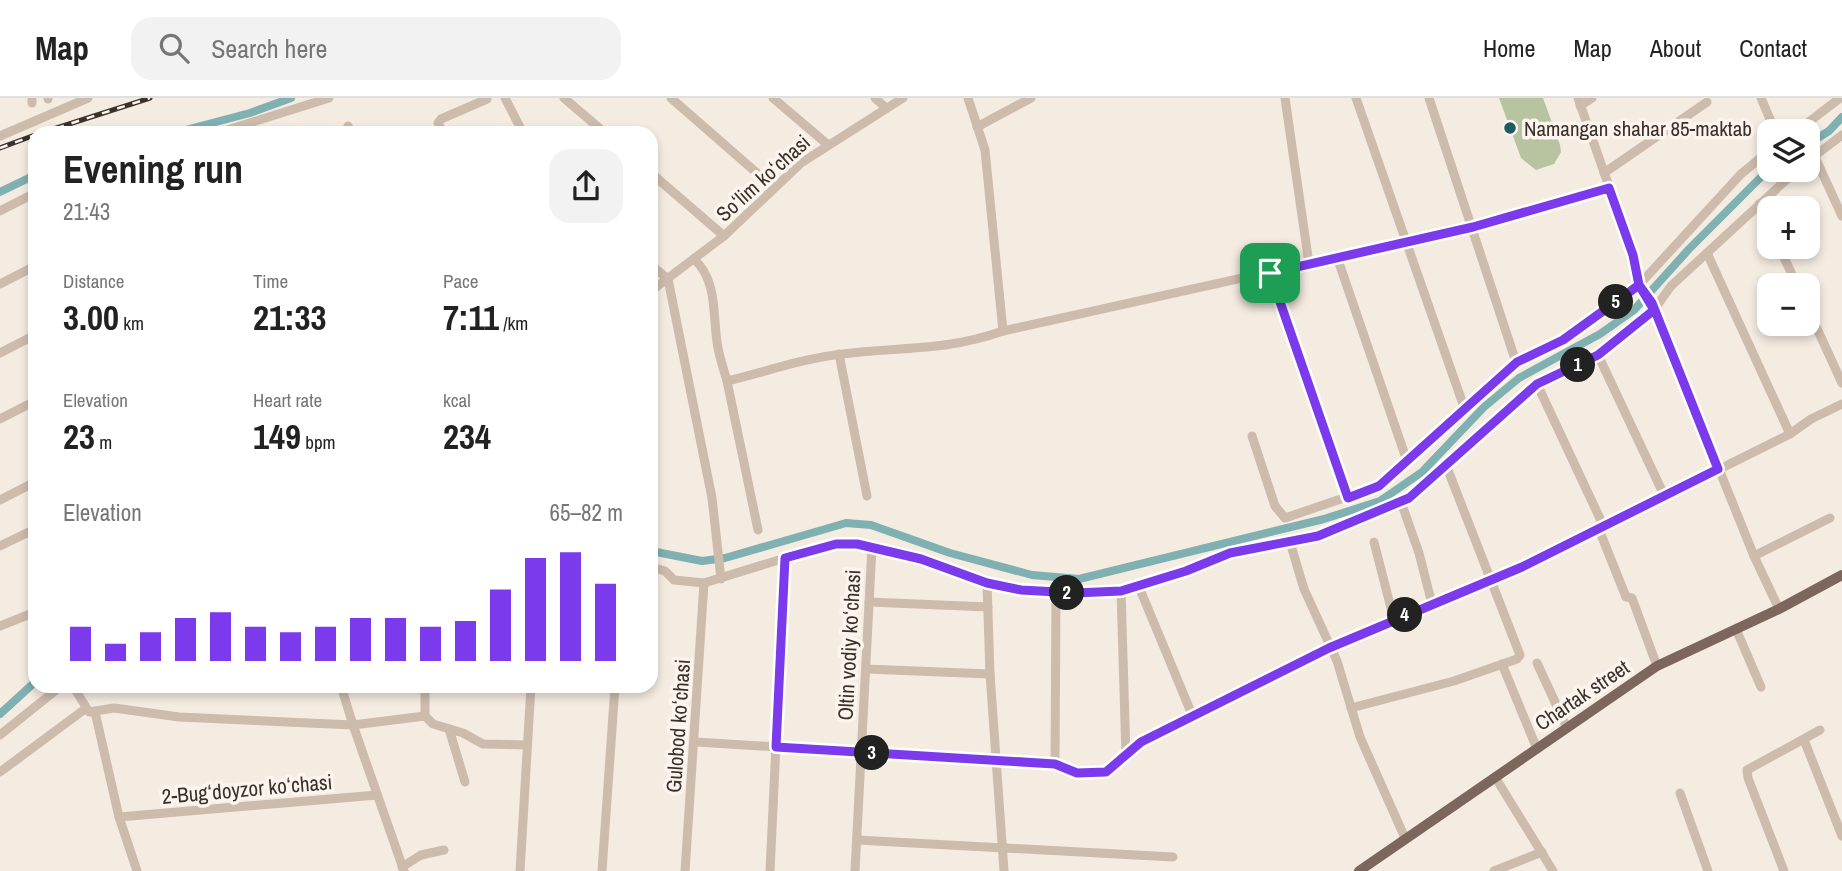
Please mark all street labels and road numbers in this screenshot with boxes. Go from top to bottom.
street label: Soʻlim koʻchasi [710,128,816,228]
street label: Oltin vodiy koʻchasi [831,569,867,721]
street label: Chartak street [1529,653,1635,737]
street label: Gulobod koʻchasi [659,658,697,794]
street label: 2-Bugʻdoyzor koʻchasi [161,767,333,811]

